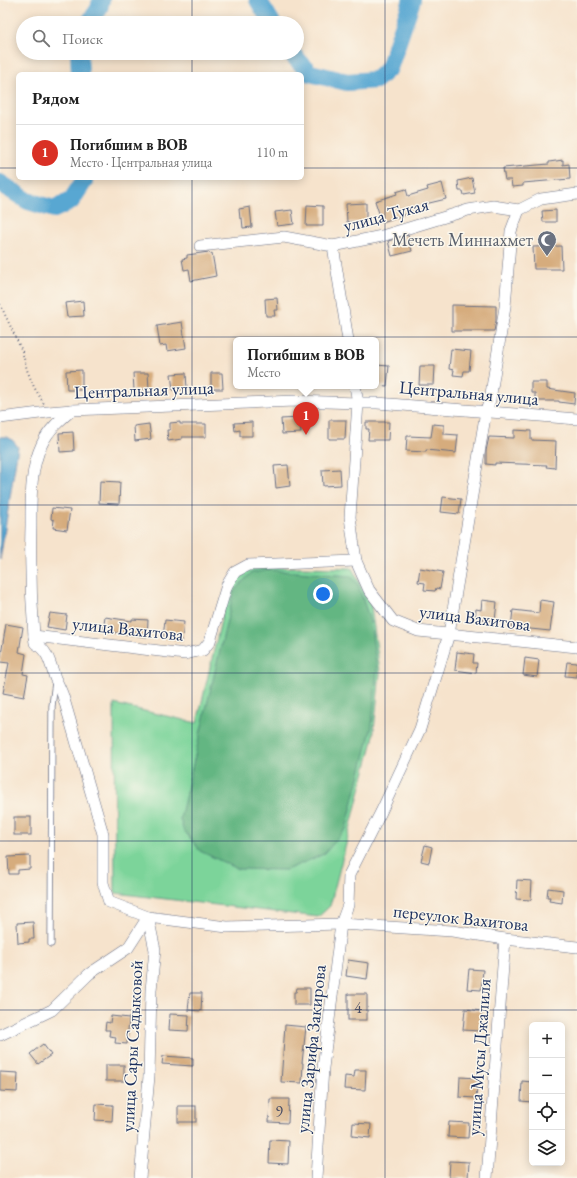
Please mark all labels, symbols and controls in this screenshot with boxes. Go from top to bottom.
search box [16,16,304,60]
icon: search [30,27,52,49]
text: Поиск [62,29,103,48]
text: Рядом [32,87,80,109]
text: Погибшим в ВОВ [70,135,187,154]
text: 1 [42,144,48,161]
text: 110 m [257,144,288,161]
text: Место · Центральная улица [70,154,212,171]
street label: улица Тукая [341,192,431,237]
place label: Мечеть Миннахмет [392,228,534,251]
mosque icon: Мечеть Миннахмет [536,229,558,257]
popup [233,337,379,389]
text: Погибшим в ВОВ [247,345,365,364]
text: Место [247,364,281,381]
street label: Центральная улица [398,375,541,410]
street label: Центральная улица [74,376,215,403]
pin: 1 [293,402,319,435]
your location [313,584,333,604]
street label: улица Вахитова [418,599,533,636]
street label: улица Вахитова [71,611,186,646]
street label: переулок Вахитова [392,899,531,936]
street label: улица Сары Садыковой [116,959,148,1132]
street label: улица Зарифа Закирова [290,963,331,1134]
street label: улица Мусы Джалиля [462,978,495,1136]
house number: 4 [354,997,362,1018]
map controls [529,1022,565,1166]
button: + [529,1022,565,1058]
button: − [529,1058,565,1094]
button: locate [529,1094,565,1130]
house number: 9 [275,1101,283,1122]
button: layers [529,1130,565,1166]

